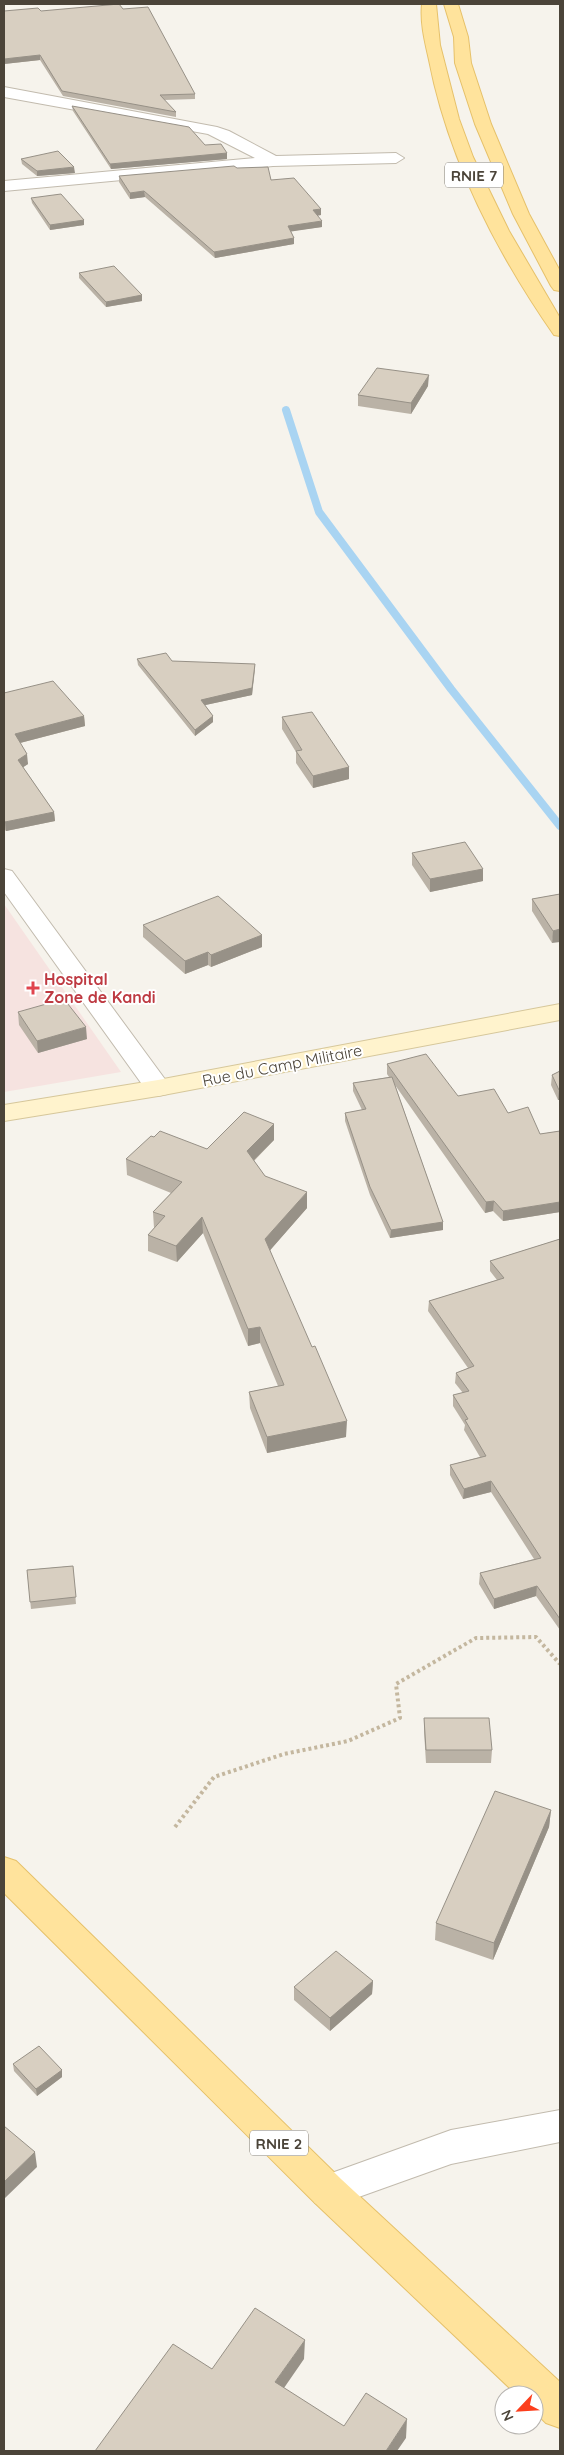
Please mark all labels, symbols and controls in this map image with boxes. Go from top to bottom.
road number: RNIE 7 [445,162,503,188]
place label: Hospital Zone de Kandi [44,969,156,1007]
marker: Hospital Zone de Kandi [26,981,40,995]
street label: Rue du Camp Militaire [200,1040,364,1090]
road number: RNIE 2 [250,2130,308,2156]
north arrow [494,2385,544,2435]
text: N [497,2407,518,2424]

